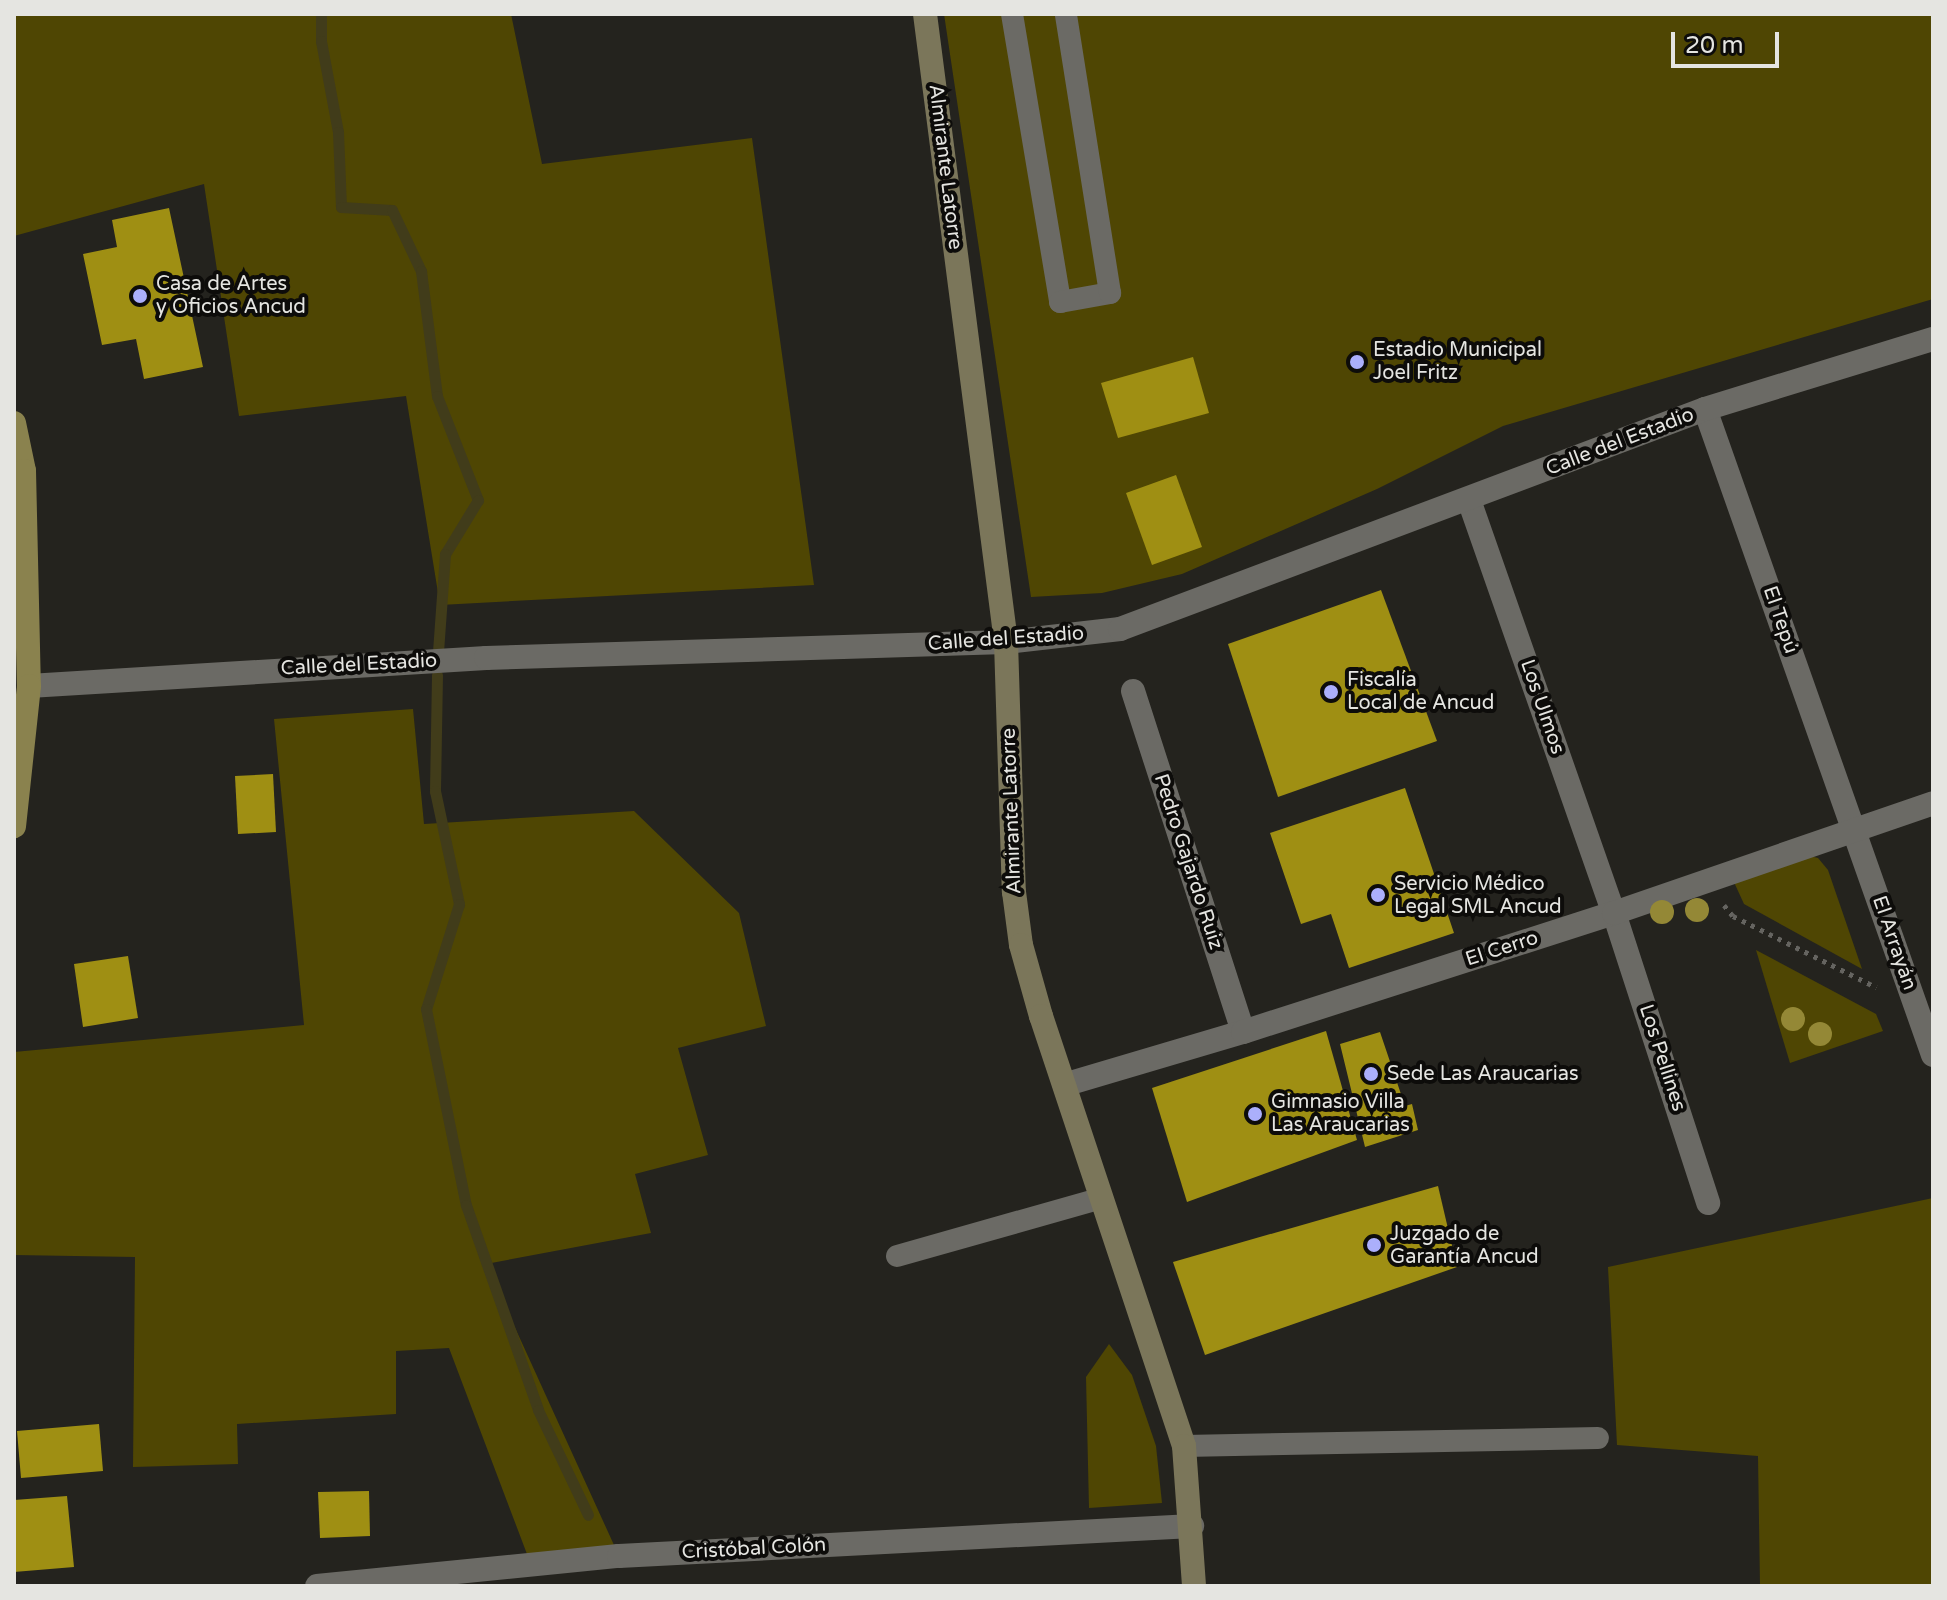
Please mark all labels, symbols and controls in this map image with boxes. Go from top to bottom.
scale bar [1675,16,1783,66]
text: 20 m [1685,31,1743,60]
street label: Almirante Latorre [923,83,967,251]
place label: Casa de Artes y Oficios Ancud [156,272,306,319]
marker: Casa de Artes y Oficios Ancud [131,287,149,305]
place label: Estadio Municipal Joel Fritz [1373,338,1542,385]
marker: Estadio Municipal Joel Fritz [1348,353,1366,371]
street label: Calle del Estadio [1543,403,1697,481]
street label: El Tepú [1757,583,1803,657]
street label: Calle del Estadio [927,622,1085,656]
street label: Calle del Estadio [280,649,438,681]
street label: Los Ulmos [1515,657,1569,757]
place label: Fiscalía Local de Ancud [1347,668,1494,715]
marker: Fiscalía Local de Ancud [1322,683,1340,701]
street label: Almirante Latorre [997,727,1027,895]
street label: Pedro Gajardo Ruiz [1148,771,1228,953]
place label: Servicio Médico Legal SML Ancud [1394,872,1562,919]
marker: Servicio Médico Legal SML Ancud [1369,886,1387,904]
street label: El Arrayán [1867,893,1921,993]
street label: El Cerro [1463,926,1541,972]
street label: Los Pellines [1633,1002,1691,1114]
place label: Sede Las Araucarias [1387,1062,1579,1086]
marker: Sede Las Araucarias [1362,1065,1380,1083]
place label: Gimnasio Villa Las Araucarias [1271,1090,1410,1137]
marker: Gimnasio Villa Las Araucarias [1246,1105,1264,1123]
place label: Juzgado de Garantía Ancud [1390,1222,1539,1269]
marker: Juzgado de Garantía Ancud [1365,1236,1383,1254]
street label: Cristóbal Colón [681,1533,827,1565]

